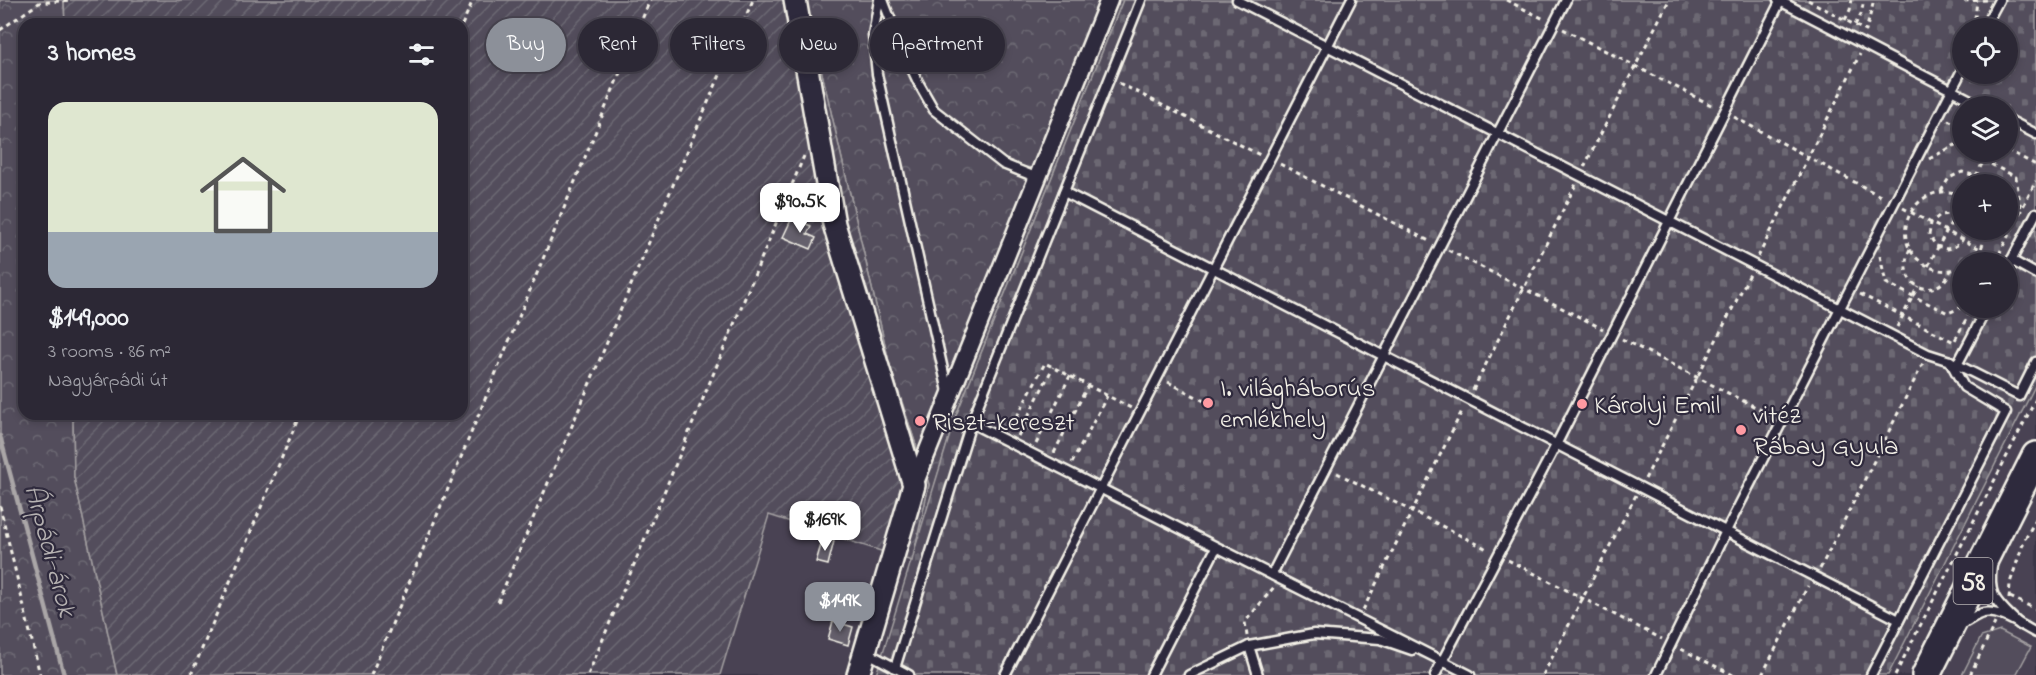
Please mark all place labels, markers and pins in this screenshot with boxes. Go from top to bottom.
pin: $90.5K [751,183,849,234]
place label: I. világháborús emlékhely [1220,370,1375,440]
place label: Károlyi Emil [1594,387,1720,426]
marker: I. világháborús emlékhely [1201,396,1215,410]
marker: Károlyi Emil [1575,397,1589,411]
place label: vitéz Rábay Gyula [1753,397,1899,467]
place label: Riszt-kereszt [932,404,1075,443]
marker: Riszt-kereszt [913,414,927,428]
marker: vitéz Rábay Gyula [1734,423,1748,437]
pin: $169K [783,501,867,552]
pin: $149K [798,582,882,633]

